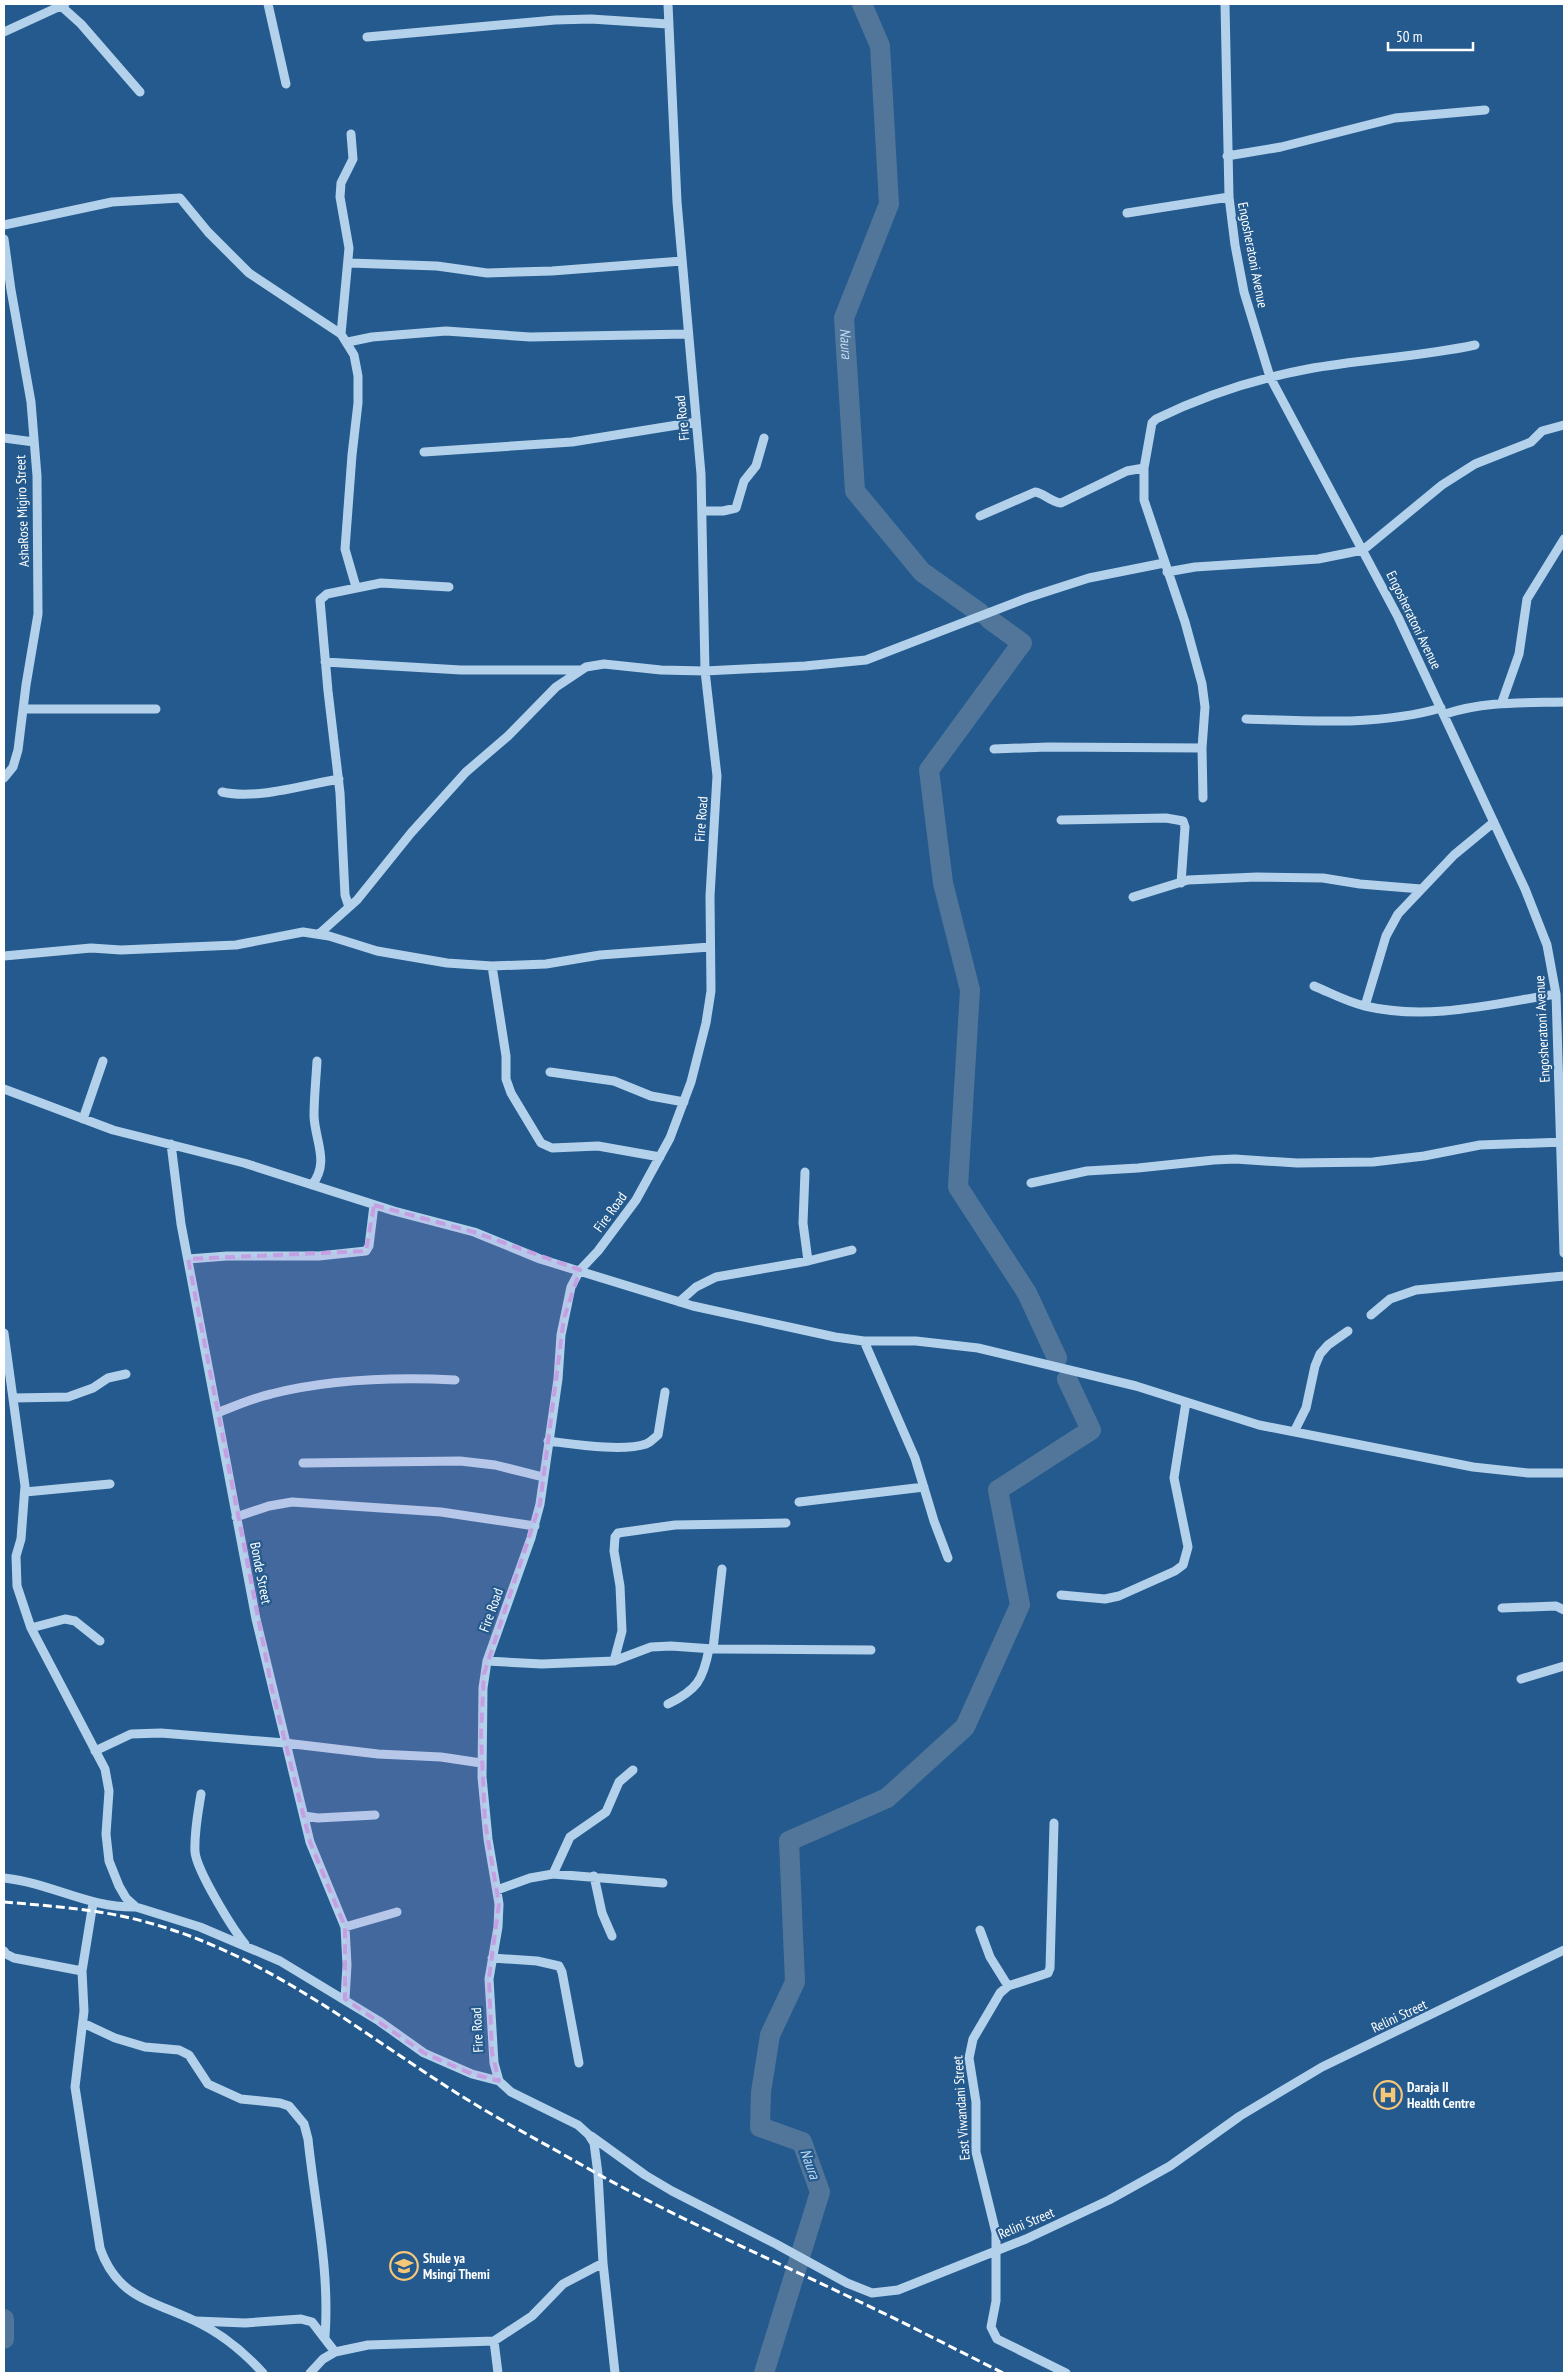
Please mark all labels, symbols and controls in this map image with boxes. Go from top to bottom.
scale bar [1388,20,1473,52]
text: 50 m [1396,27,1422,46]
street label: Engosheratoni Avenue [1234,201,1272,310]
water label: Naura [836,327,857,360]
street label: Fire Road [671,395,693,441]
street label: AshaRose Migiro Street [11,455,33,567]
street label: Engosheratoni Avenue [1382,568,1446,672]
street label: Fire Road [690,796,712,842]
street label: Engosheratoni Avenue [1530,975,1554,1083]
street label: Fire Road [589,1188,631,1236]
street label: Bonde Street [246,1541,276,1606]
street label: Fire Road [475,1586,507,1634]
street label: Relini Street [1368,1995,1430,2037]
street label: Fire Road [467,2007,487,2053]
street label: East Viwandani Street [948,2055,974,2161]
place label: Daraja II Health Centre [1407,2078,1475,2112]
hospital icon: Daraja II Health Centre [1373,2080,1403,2110]
water label: Naura [796,2146,825,2182]
street label: Relini Street [995,2203,1057,2243]
place label: Shule ya Msingi Themi [423,2249,490,2283]
school or university icon: Shule ya Msingi Themi [389,2251,419,2281]

